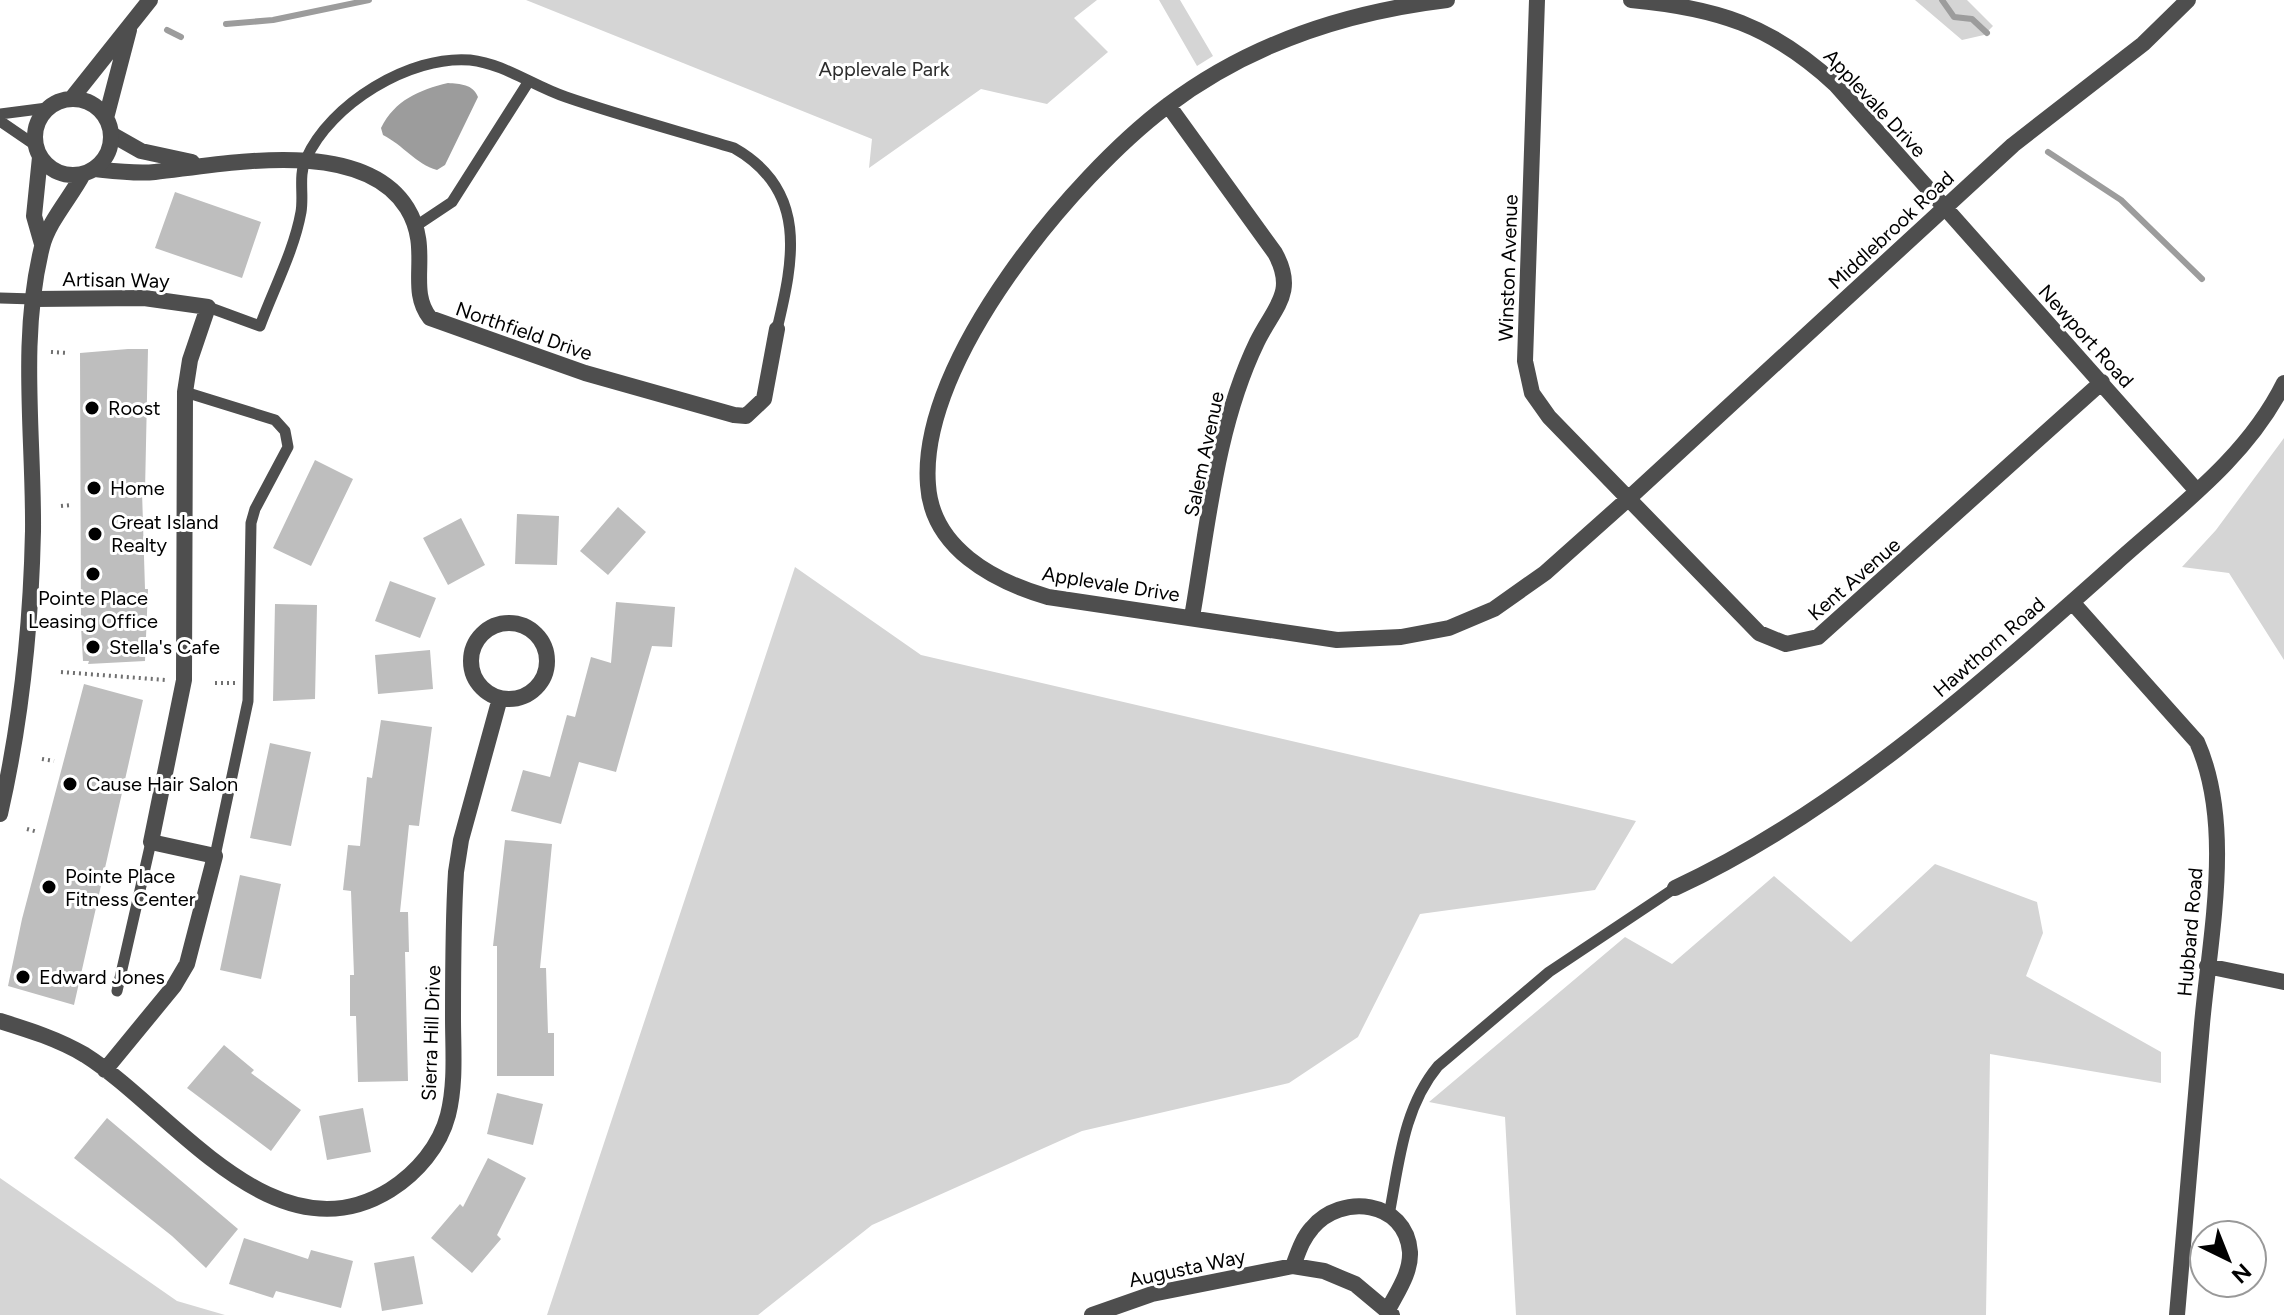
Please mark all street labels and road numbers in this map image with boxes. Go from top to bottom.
street label: Applevale Drive [1819,44,1931,162]
street label: Middlebrook Road [1823,166,1959,294]
street label: Winston Avenue [1493,194,1523,342]
street label: Artisan Way [62,267,170,293]
street label: Newport Road [2033,279,2139,393]
street label: Northfield Drive [453,296,595,366]
street label: Salem Avenue [1179,389,1229,519]
street label: Kent Avenue [1803,532,1905,626]
street label: Applevale Drive [1040,561,1182,607]
street label: Hawthorn Road [1928,592,2050,702]
street label: Hubbard Road [2172,867,2208,997]
street label: Sierra Hill Drive [417,964,445,1101]
street label: Augusta Way [1127,1244,1248,1292]

